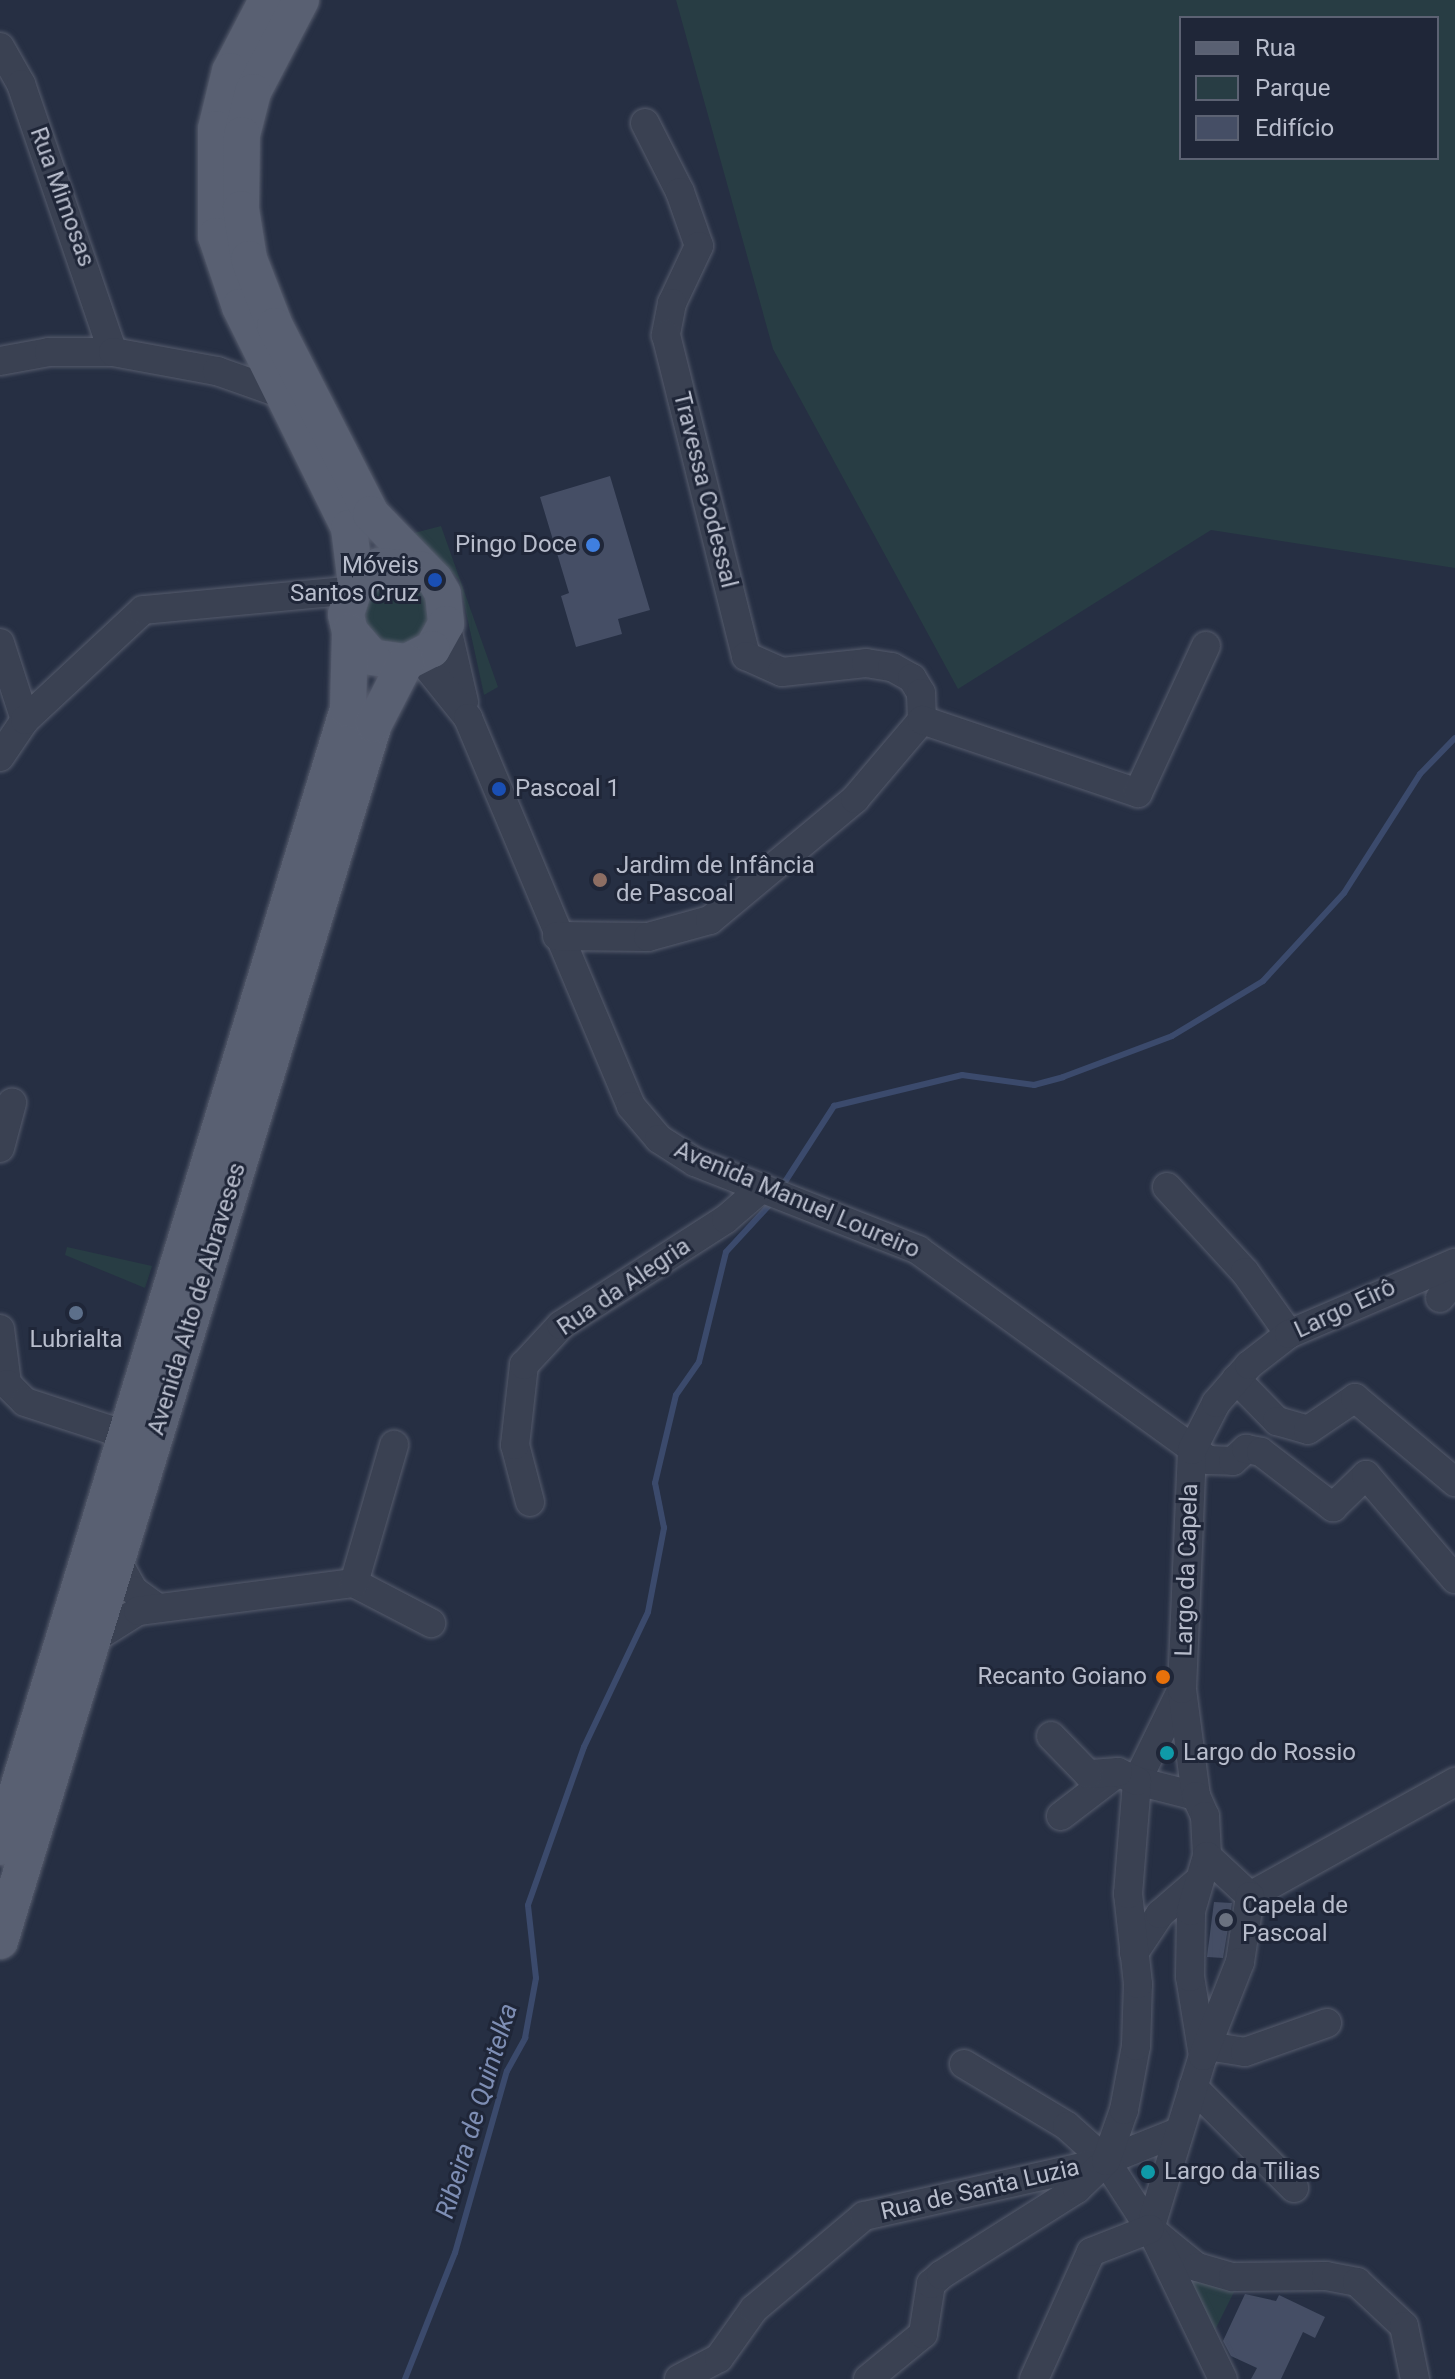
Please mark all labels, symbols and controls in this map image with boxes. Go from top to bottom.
legend [1179,16,1439,160]
text: Rua [1255,34,1296,62]
text: Parque [1255,74,1331,102]
text: Edifício [1255,114,1334,142]
street label: Rua Mimosas [23,123,101,271]
street label: Travessa Codessal [667,389,743,591]
place label: Pingo Doce [455,531,577,559]
marker: Pingo Doce [584,536,602,554]
place label: Móveis Santos Cruz [290,552,419,608]
marker: Móveis Santos Cruz [426,571,444,589]
place label: Pascoal 1 [515,775,620,803]
marker: Pascoal 1 [490,780,508,798]
place label: Jardim de Infância de Pascoal [616,852,815,908]
marker: Jardim de Infância de Pascoal [591,871,609,889]
street label: Avenida Manuel Loureiro [670,1135,924,1265]
street label: Avenida Alto de Abraveses [142,1159,252,1439]
street label: Rua da Alegria [552,1232,696,1342]
street label: Largo Eirô [1290,1273,1400,1345]
marker: Lubrialta [67,1304,85,1322]
place label: Lubrialta [30,1326,122,1354]
street label: Largo da Capela [1170,1483,1204,1657]
place label: Recanto Goiano [977,1663,1147,1691]
marker: Recanto Goiano [1154,1668,1172,1686]
place label: Largo do Rossio [1183,1739,1356,1767]
marker: Largo do Rossio [1158,1744,1176,1762]
place label: Capela de Pascoal [1242,1892,1348,1948]
marker: Capela de Pascoal [1217,1911,1235,1929]
water label: Ribeira de Quintelka [429,2000,525,2222]
street label: Rua de Santa Luzia [878,2153,1082,2227]
place label: Largo da Tilias [1164,2158,1321,2186]
marker: Largo da Tilias [1139,2163,1157,2181]

